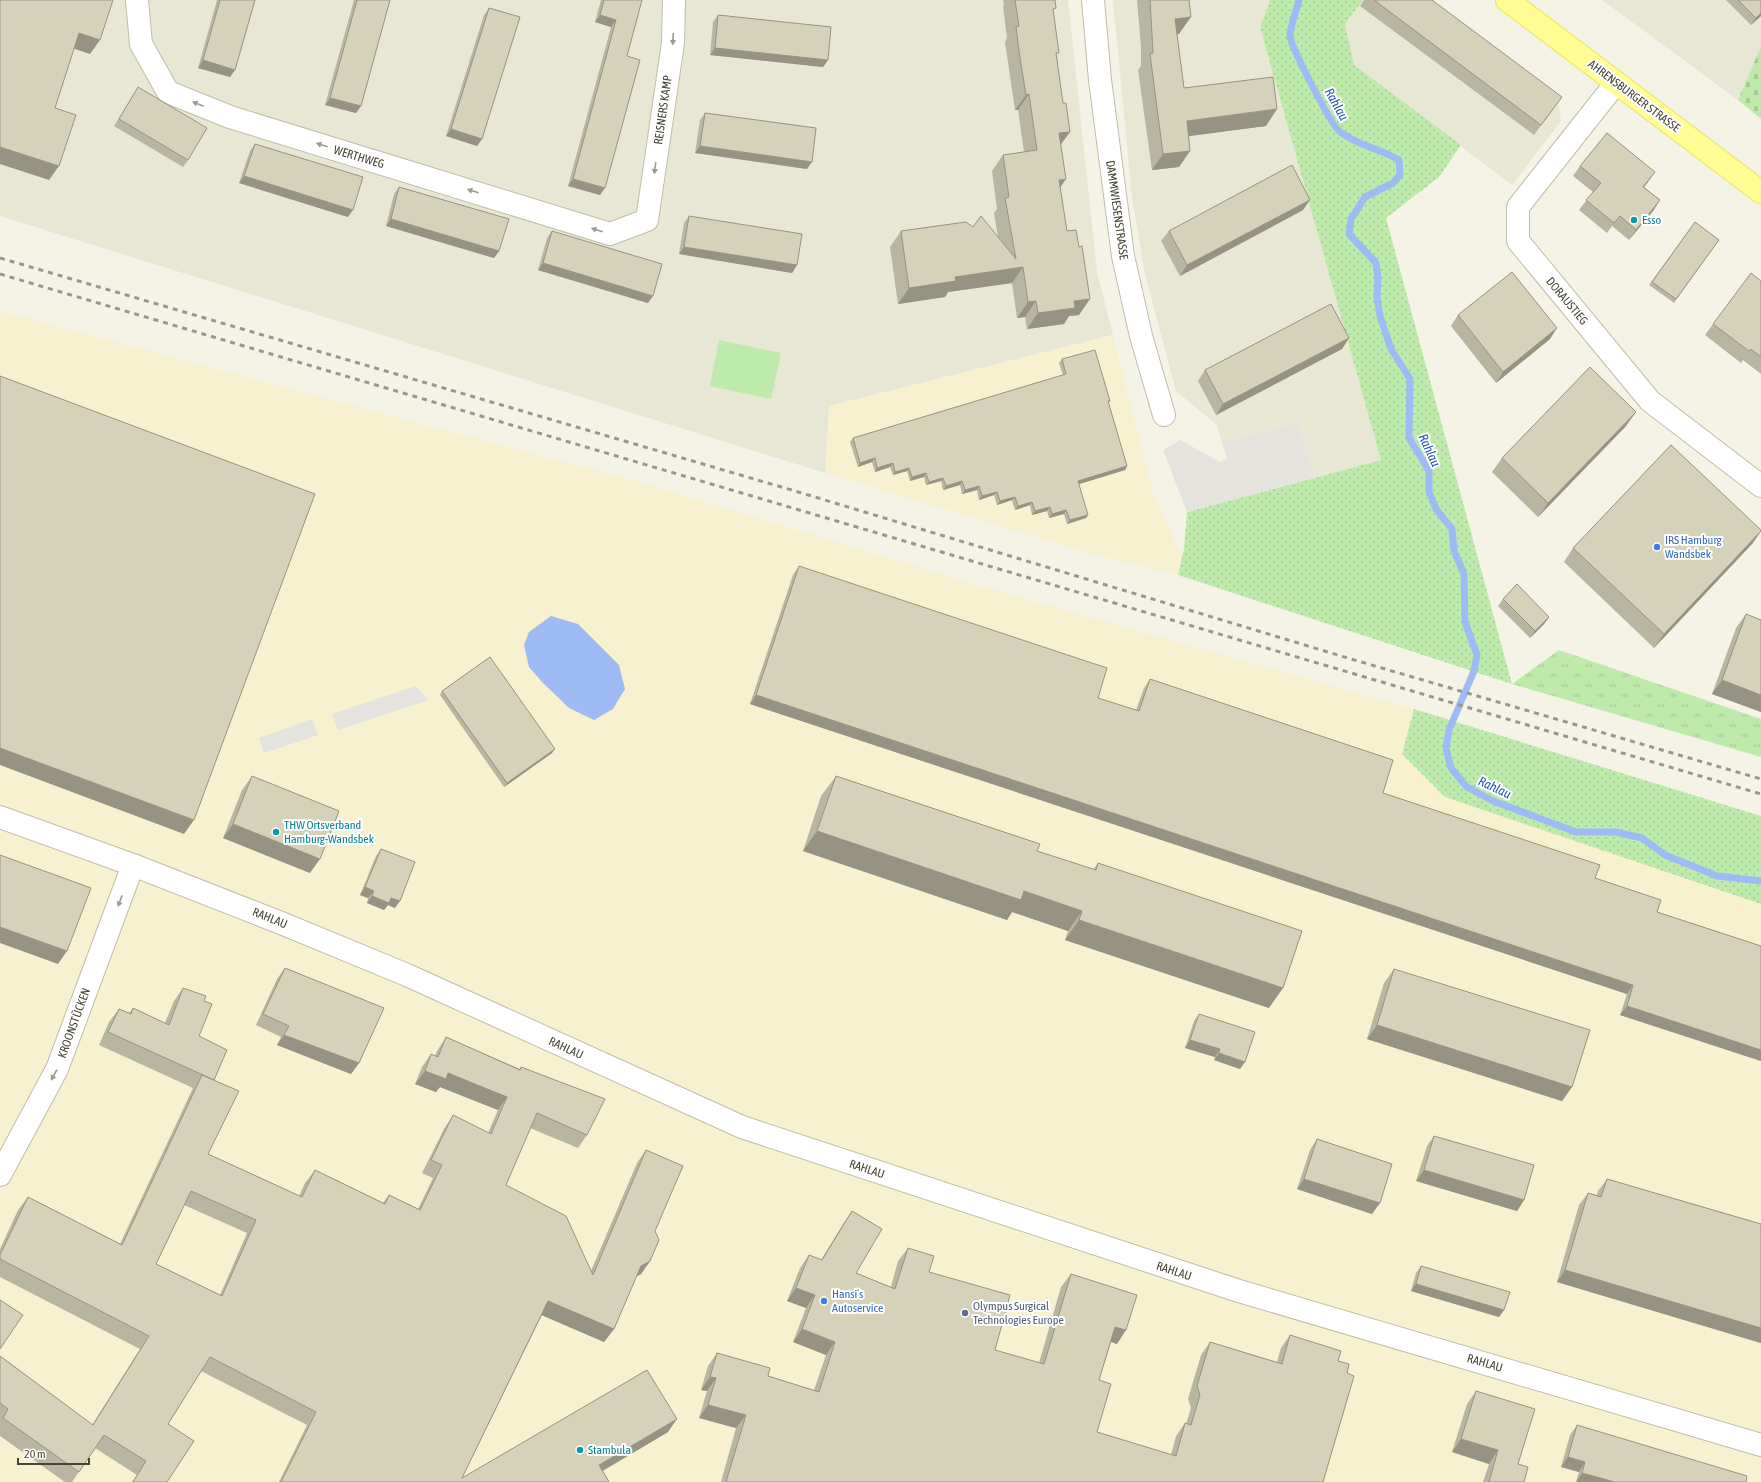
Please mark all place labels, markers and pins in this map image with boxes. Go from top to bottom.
place label: Esso [1642,213,1662,227]
marker: Esso [1629,215,1639,225]
place label: IRS Hamburg Wandsbek [1665,533,1723,561]
marker: IRS Hamburg Wandsbek [1652,542,1662,552]
place label: THW Ortsverband Hamburg-Wandsbek [284,818,375,846]
marker: THW Ortsverband Hamburg-Wandsbek [271,827,281,837]
place label: Hansi´s Autoservice [832,1287,883,1315]
marker: Hansi´s Autoservice [819,1296,829,1306]
place label: Olympus Surgical Technologies Europe [973,1299,1064,1327]
marker: Olympus Surgical Technologies Europe [960,1308,970,1318]
place label: Stambula [588,1443,631,1457]
marker: Stambula [575,1445,585,1455]

